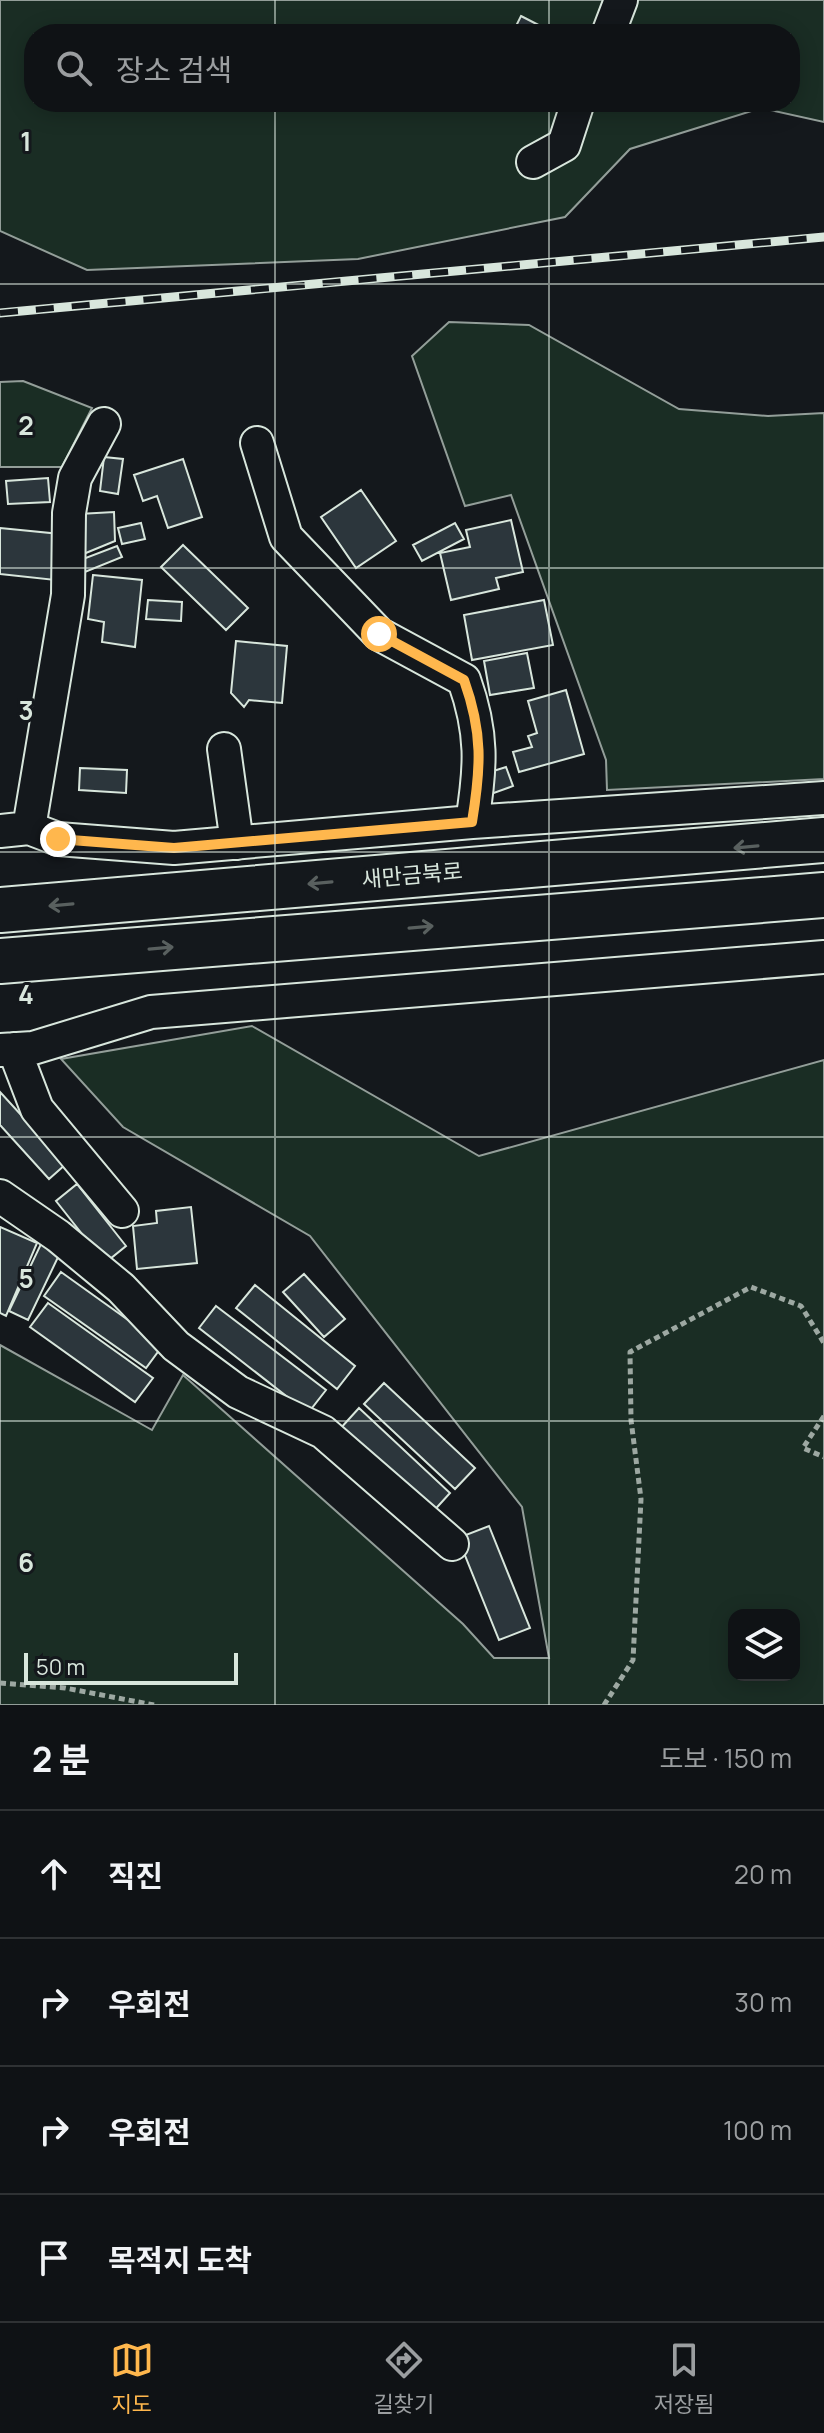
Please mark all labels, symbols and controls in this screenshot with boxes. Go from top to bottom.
search box [24,24,800,112]
icon: search [52,46,96,90]
text: 장소 검색 [116,49,232,90]
text: 1 [20,123,32,159]
text: 2 [18,407,34,443]
route start [361,616,397,652]
text: 3 [18,692,34,728]
route end [40,821,76,857]
one-way arrow [733,839,760,854]
street label: 새만금북로 [360,856,464,894]
one-way arrow [307,875,334,890]
one-way arrow [48,897,75,912]
one-way arrow [407,920,434,935]
one-way arrow [148,940,174,955]
text: 4 [18,976,34,1012]
text: 5 [18,1260,34,1296]
text: 6 [18,1544,34,1580]
map controls [728,1609,800,1681]
button: layers [728,1609,800,1681]
scale bar [24,1649,238,1685]
text: 50 m [36,1652,85,1682]
text: 2 분 [32,1736,90,1782]
text: 도보 · 150 m [660,1740,792,1776]
icon: ahead [32,1852,76,1896]
text: 직진 [108,1855,163,1896]
text: 20 m [734,1856,792,1892]
icon: right [32,1980,76,2024]
text: 우회전 [108,1983,191,2024]
text: 30 m [735,1984,792,2020]
icon: right [32,2108,76,2152]
text: 우회전 [108,2111,191,2152]
text: 100 m [723,2112,792,2148]
icon: arrive [32,2236,76,2280]
text: 목적지 도착 [108,2239,252,2280]
tab: 지도 [110,2338,154,2419]
tab: 길찾기 [373,2338,434,2419]
tab: 저장됨 [653,2338,714,2419]

